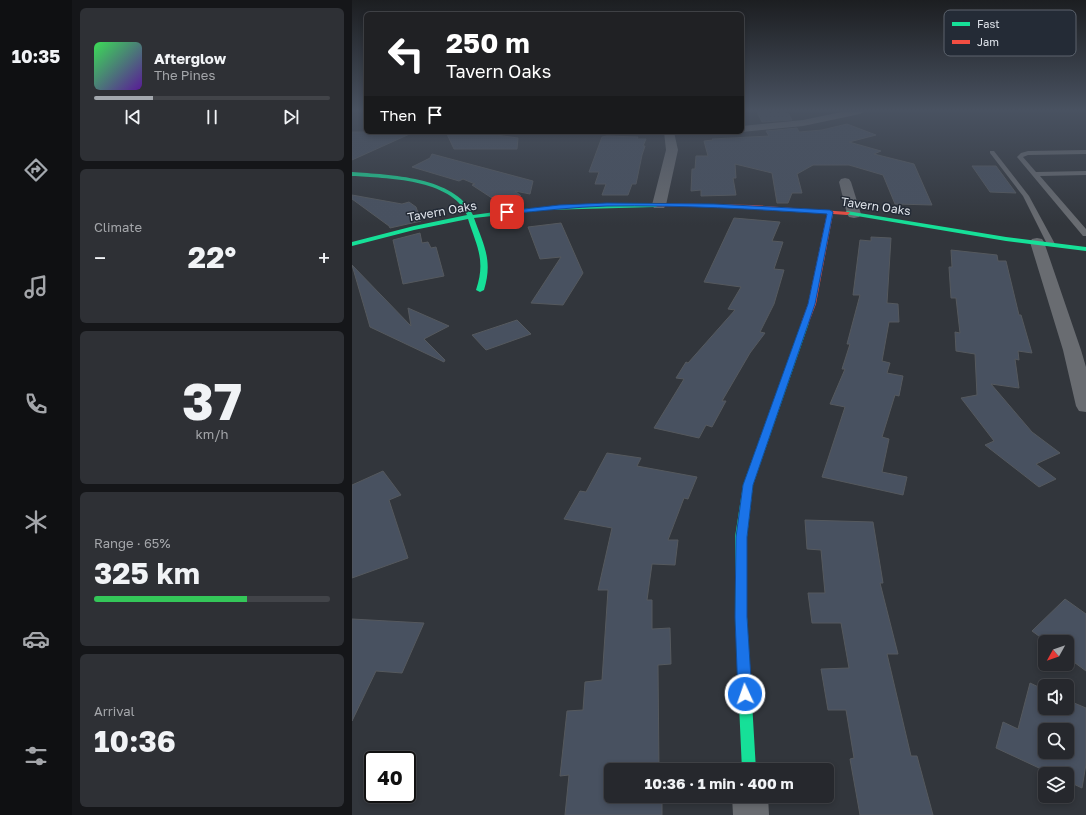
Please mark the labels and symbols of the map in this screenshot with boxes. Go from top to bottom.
legend [944,10,1076,56]
text: Fast [977,17,1000,30]
text: Jam [977,35,999,48]
street label: Tavern Oaks [840,194,912,218]
pin [490,195,524,229]
street label: Tavern Oaks [406,198,478,224]
north arrow [1038,635,1074,671]
position arrow [724,673,766,715]
speed limit sign: 40 [364,751,416,803]

